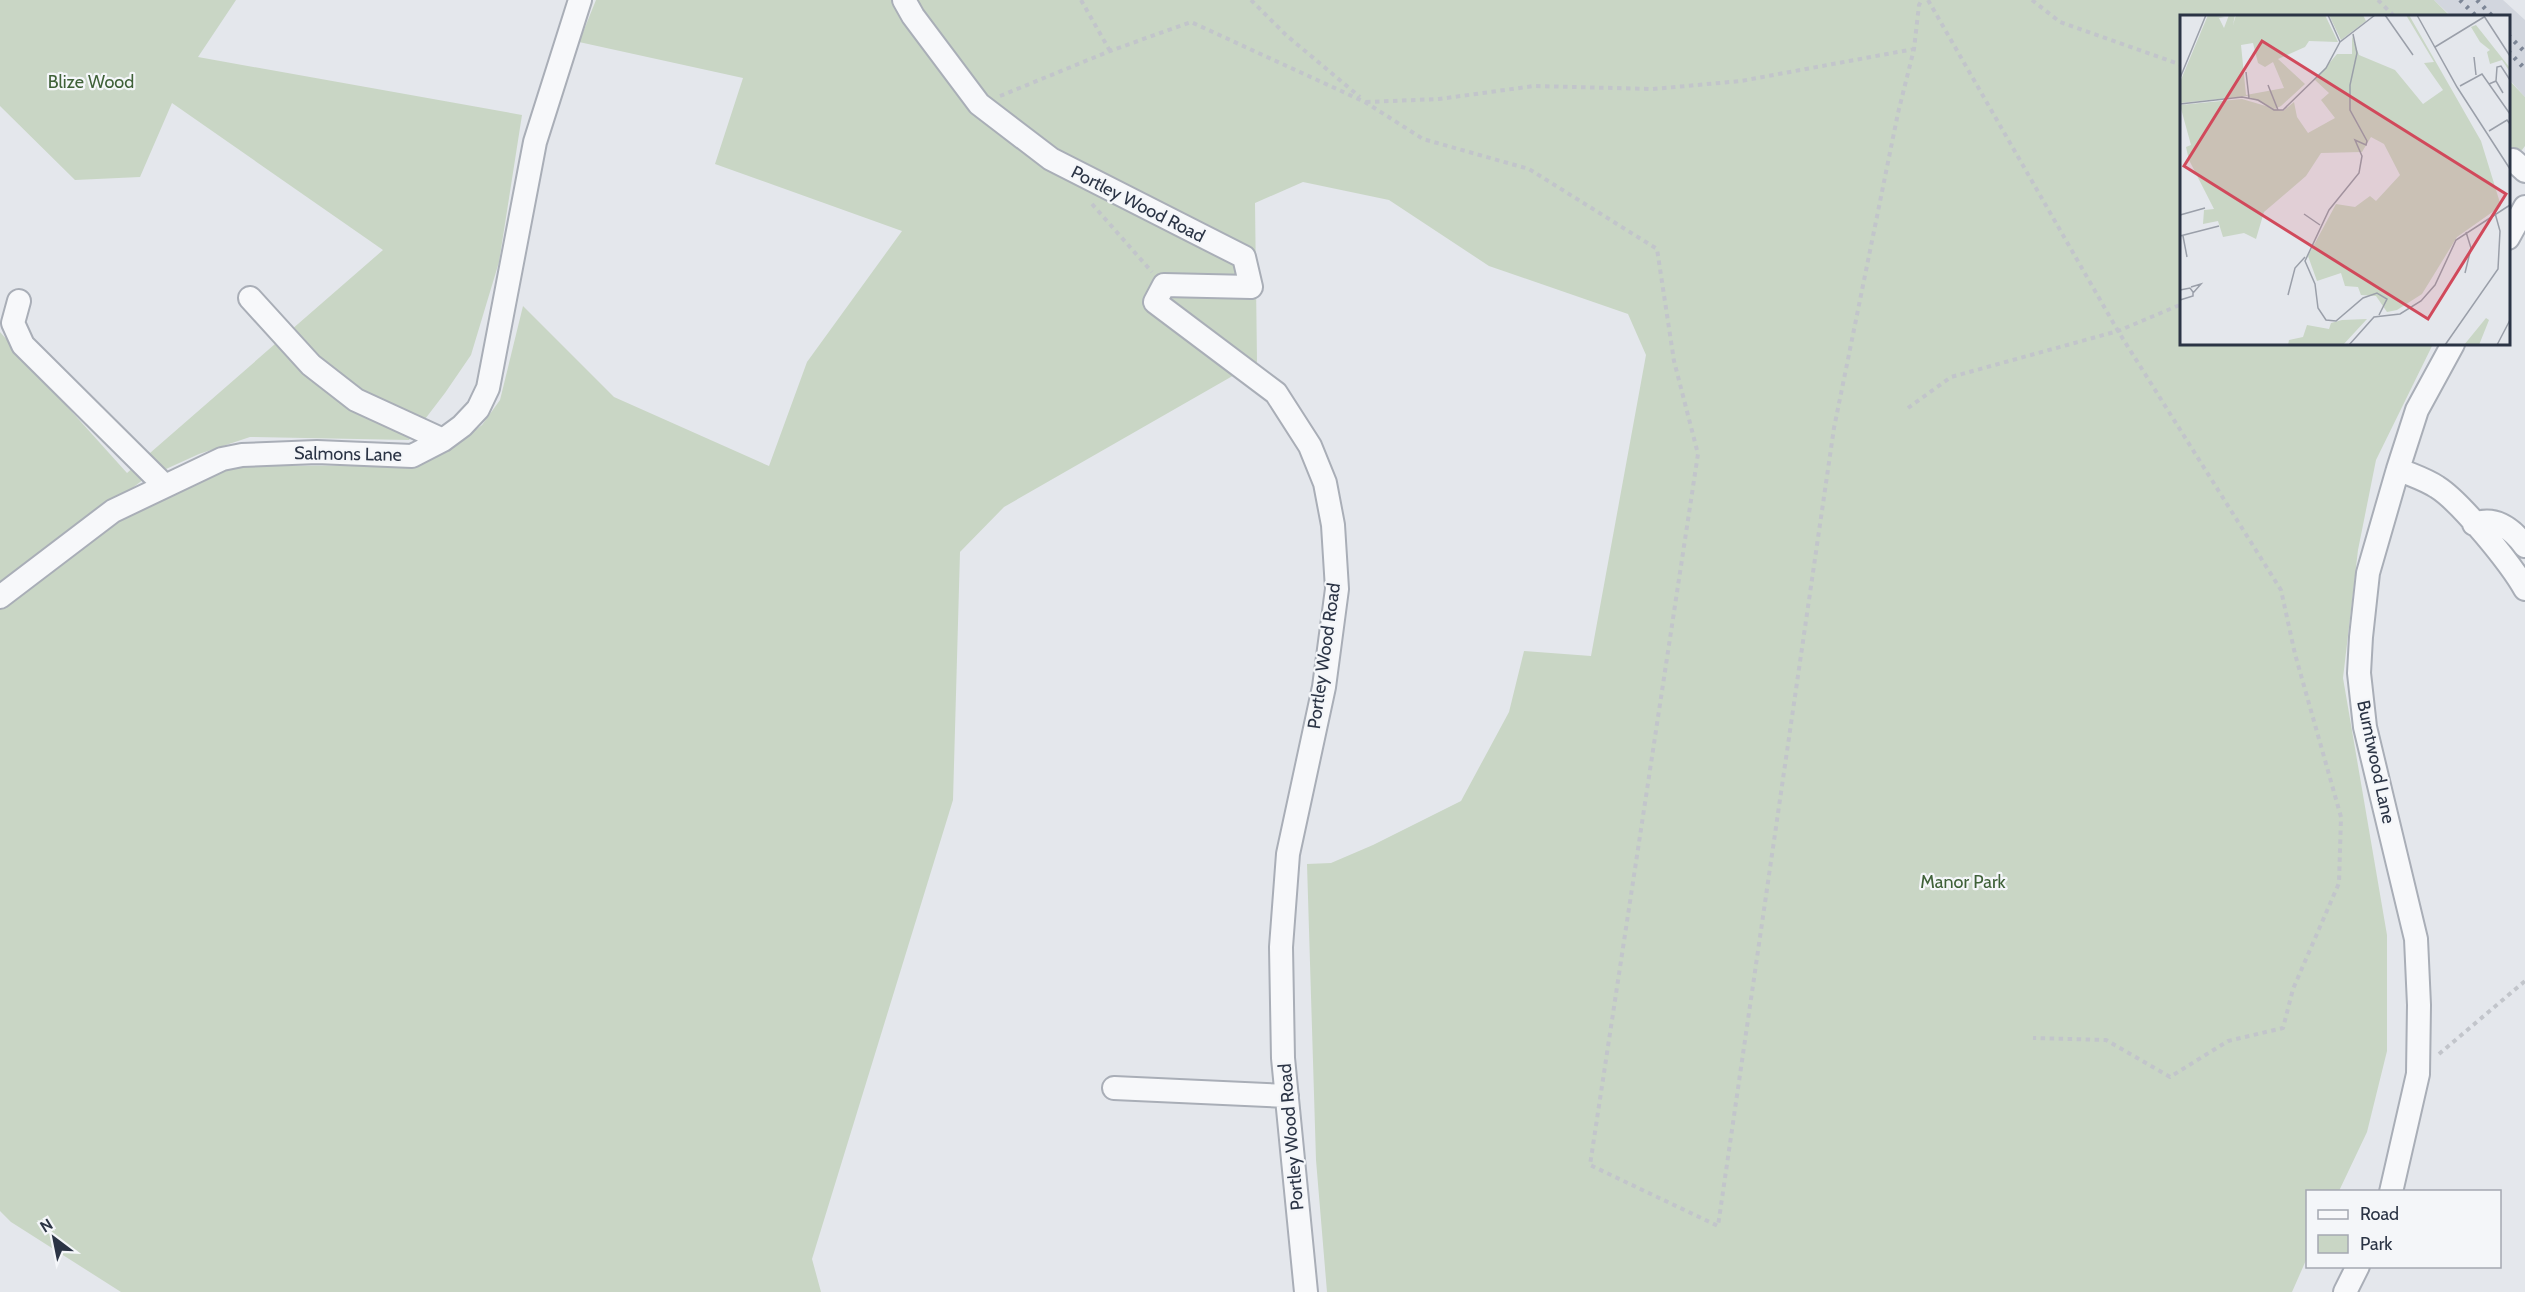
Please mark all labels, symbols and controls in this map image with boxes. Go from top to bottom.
inset map [2180,15,2510,345]
park label: Blize Wood [48,71,134,93]
street label: Portley Wood Road [1067,161,1209,247]
street label: Salmons Lane [294,442,402,466]
street label: Portley Wood Road [1303,582,1345,730]
street label: Burntwood Lane [2352,698,2400,826]
park label: Manor Park [1920,871,2007,893]
street label: Portley Wood Road [1274,1063,1308,1211]
legend [2306,1190,2501,1268]
text: Road [2360,1203,2399,1225]
north arrow [24,1208,84,1268]
text: N [36,1215,56,1237]
text: Park [2360,1233,2393,1255]

